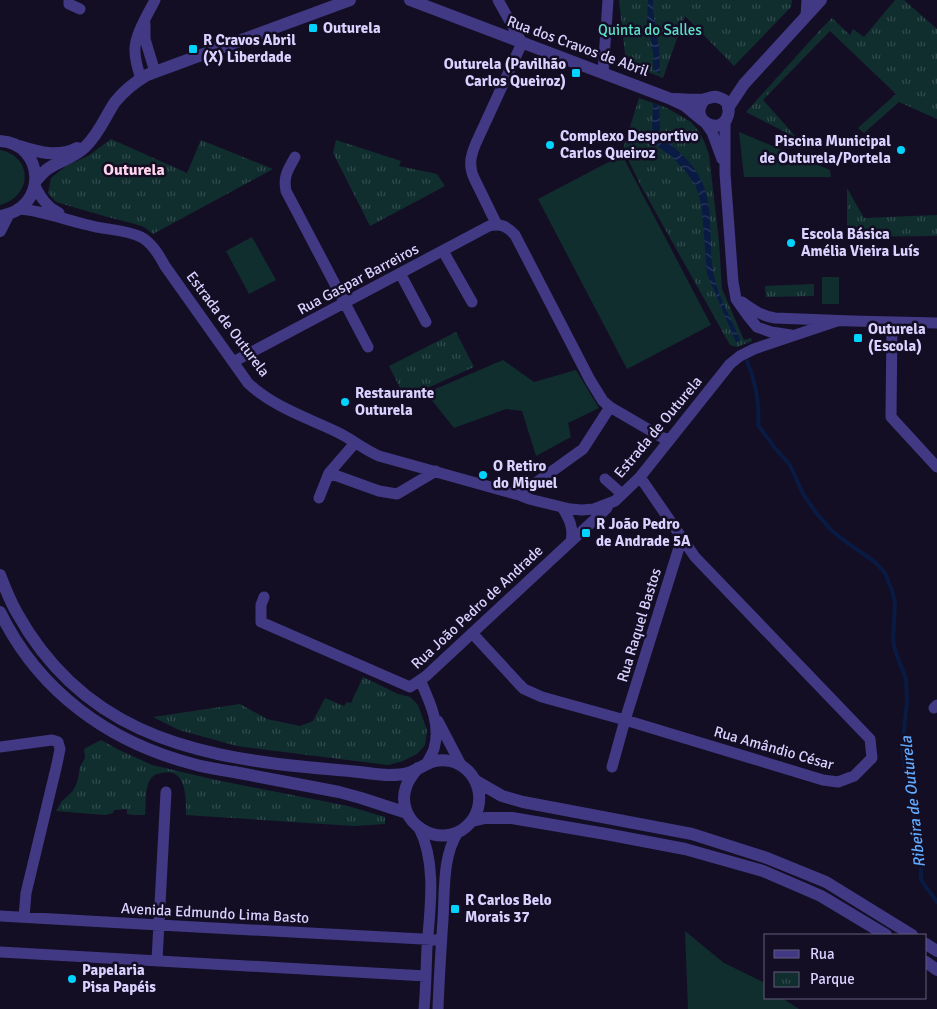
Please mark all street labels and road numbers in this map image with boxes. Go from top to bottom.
street label: Rua dos Cravos de Abril [505,12,651,80]
street label: Rua Gaspar Barreiros [294,239,422,319]
street label: Estrada de Outurela [183,268,273,380]
street label: Estrada de Outurela [610,372,706,482]
street label: Rua João Pedro de Andrade [407,541,547,673]
street label: Rua Raquel Bastos [613,565,665,684]
street label: Rua Amândio César [712,722,836,774]
street label: Avenida Edmundo Lima Basto [120,899,310,927]

